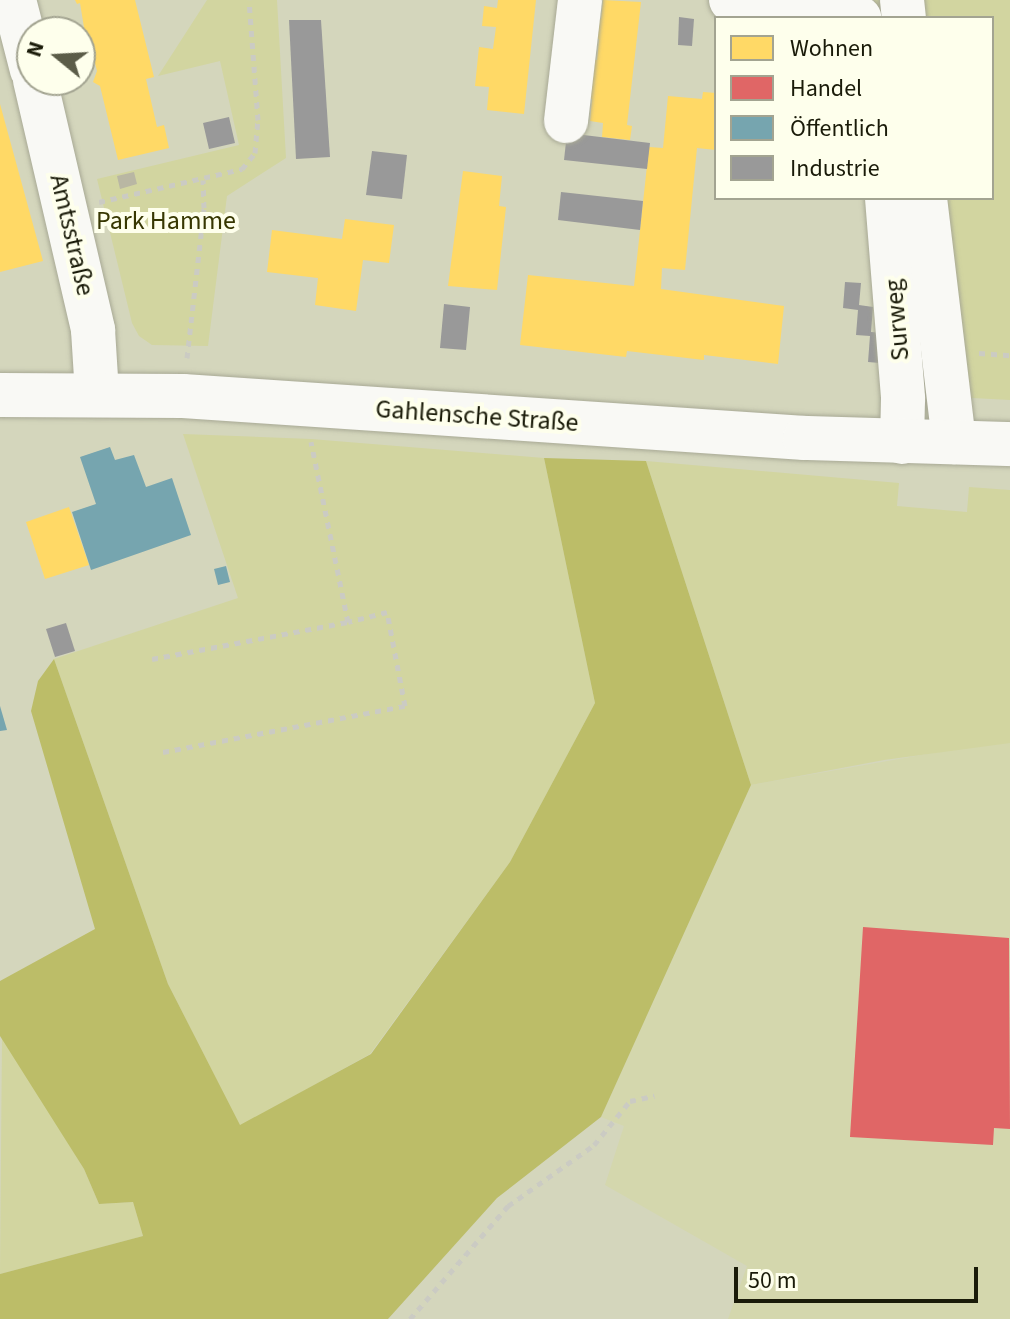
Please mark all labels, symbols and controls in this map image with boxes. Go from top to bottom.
north arrow [16,16,96,96]
legend [714,16,994,200]
text: Wohnen [790,31,873,66]
text: N [18,37,53,61]
text: Handel [790,71,862,106]
text: Öffentlich [790,111,889,146]
text: Industrie [790,151,880,186]
street label: Amtsstraße [43,171,101,299]
park label: Park Hamme [96,205,236,237]
street label: Surweg [878,278,916,362]
street label: Gahlensche Straße [374,393,580,439]
scale bar [738,1251,982,1301]
text: 50 m [748,1263,797,1298]

